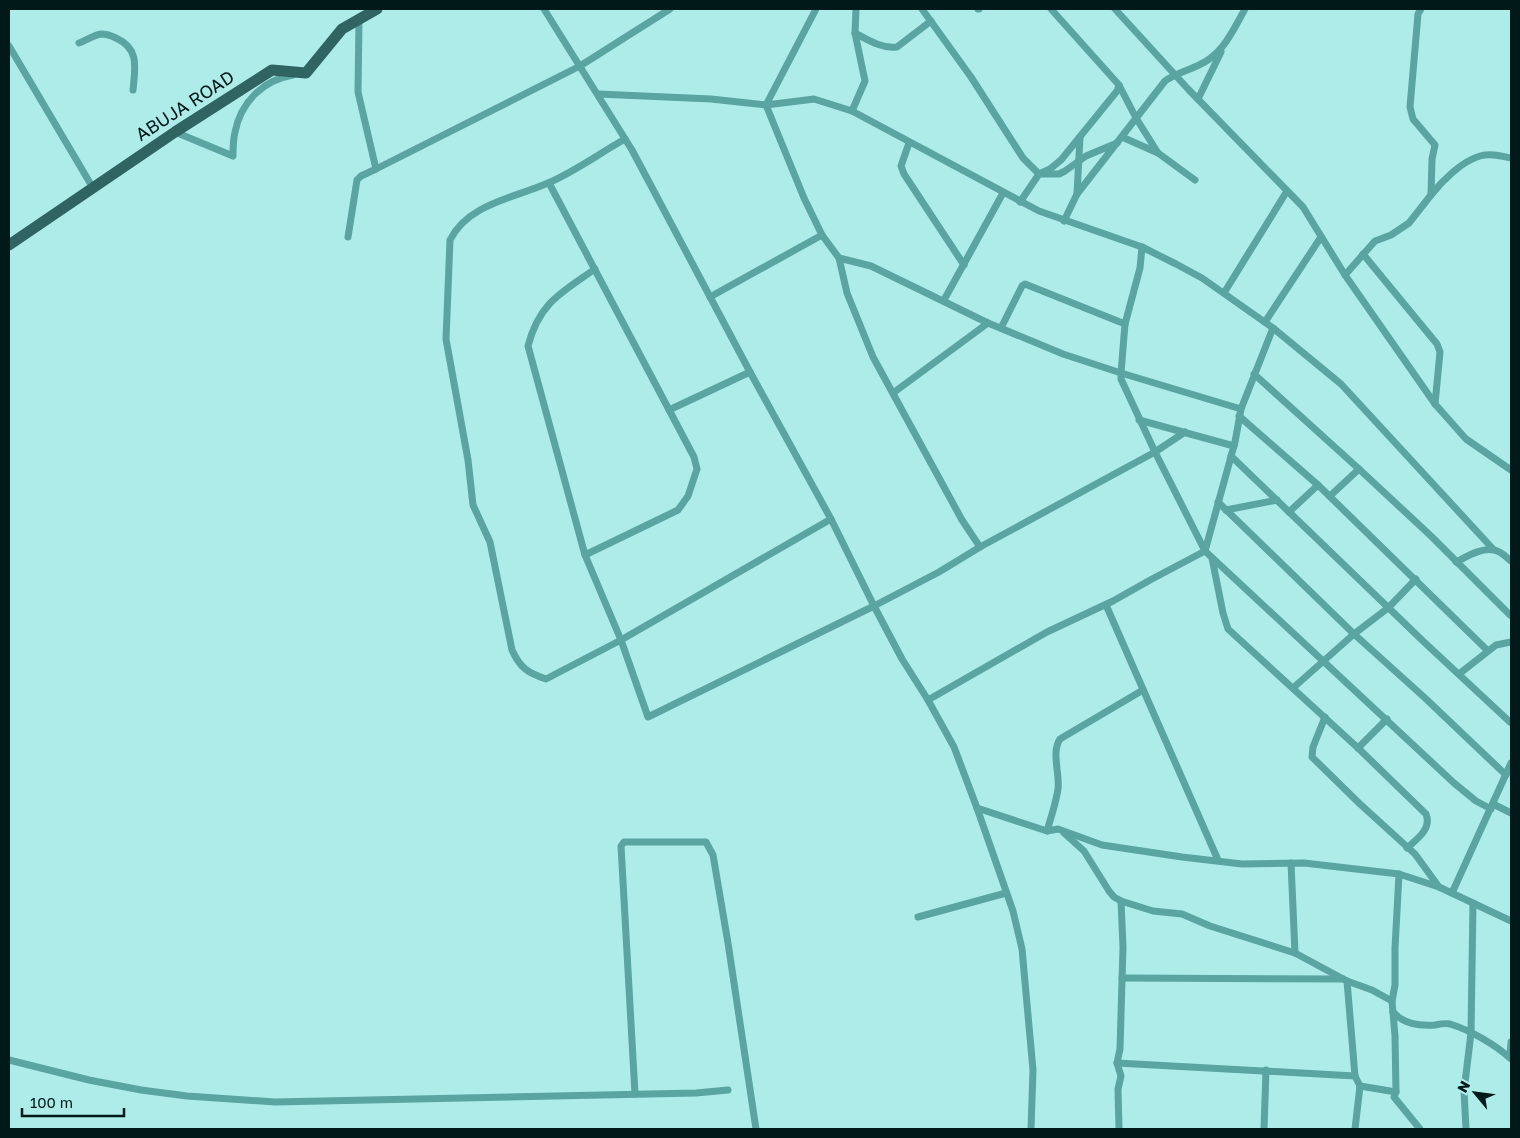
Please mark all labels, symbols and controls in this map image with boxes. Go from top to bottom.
street label: ABUJA ROAD [131,65,238,145]
north arrow [1450,1068,1500,1118]
text: N [1453,1078,1473,1095]
scale bar [22,1086,125,1118]
text: 100 m [30,1093,73,1111]

